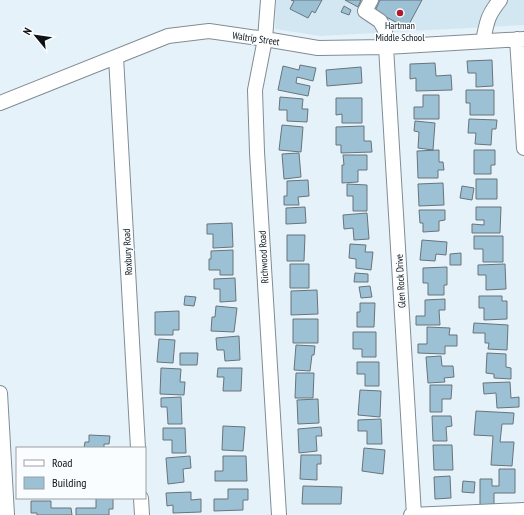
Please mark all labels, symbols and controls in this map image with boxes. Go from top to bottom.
marker: Hartman Middle School [395,8,405,18]
north arrow [16,16,56,56]
place label: Hartman Middle School [376,19,425,44]
text: N [20,25,35,37]
street label: Waltrip Street [231,29,281,48]
street label: Roxbury Road [120,228,135,276]
street label: Richwood Road [256,230,271,284]
street label: Glen Rock Drive [393,254,408,308]
legend [16,447,146,499]
text: Road [52,455,72,470]
text: Building [52,475,87,490]

